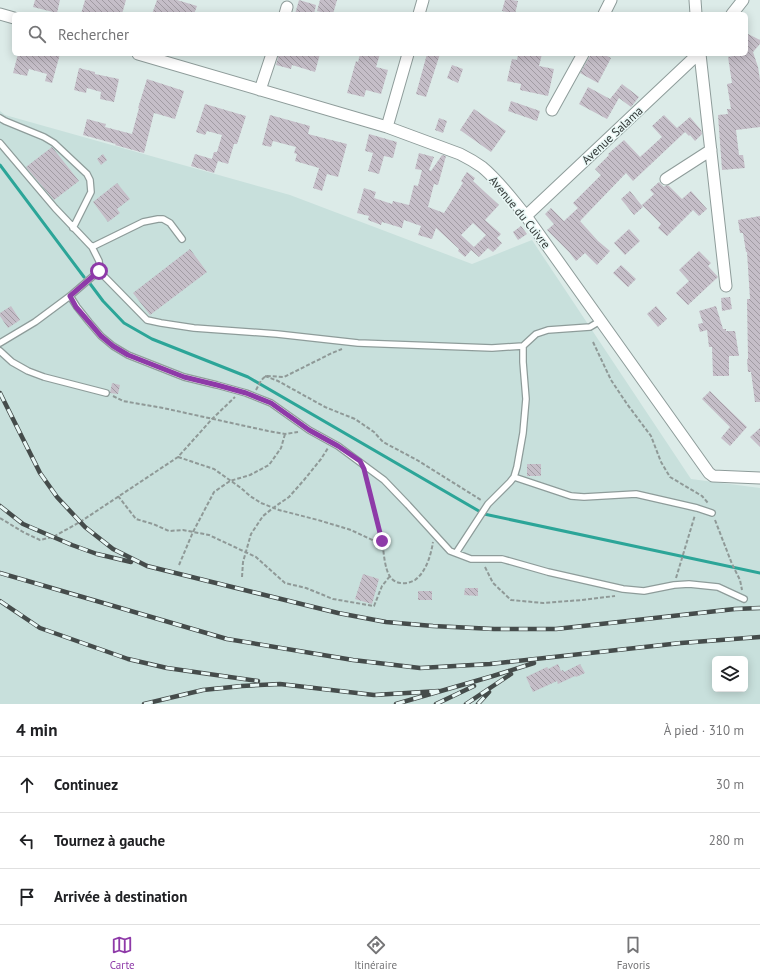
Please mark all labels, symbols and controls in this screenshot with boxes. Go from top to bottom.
search box [12,12,748,56]
icon: search [26,23,48,45]
text: Rechercher [58,25,129,44]
street label: Avenue Salama [578,103,646,167]
street label: Avenue du Cuivre [486,173,554,251]
route start [90,262,108,280]
route end [373,532,391,550]
map controls [712,656,748,692]
button: layers [712,656,748,692]
text: 4 min [16,719,57,741]
text: À pied · 310 m [664,722,744,739]
icon: ahead [16,774,38,796]
text: Continuez [54,775,118,794]
text: 30 m [716,776,744,793]
icon: left [16,830,38,852]
text: Tournez à gauche [54,831,165,850]
text: 280 m [709,832,744,849]
icon: arrive [16,886,38,908]
text: Arrivée à destination [54,887,187,906]
tab: Carte [110,934,135,972]
tab: Itinéraire [354,934,397,972]
tab: Favoris [617,934,650,972]

